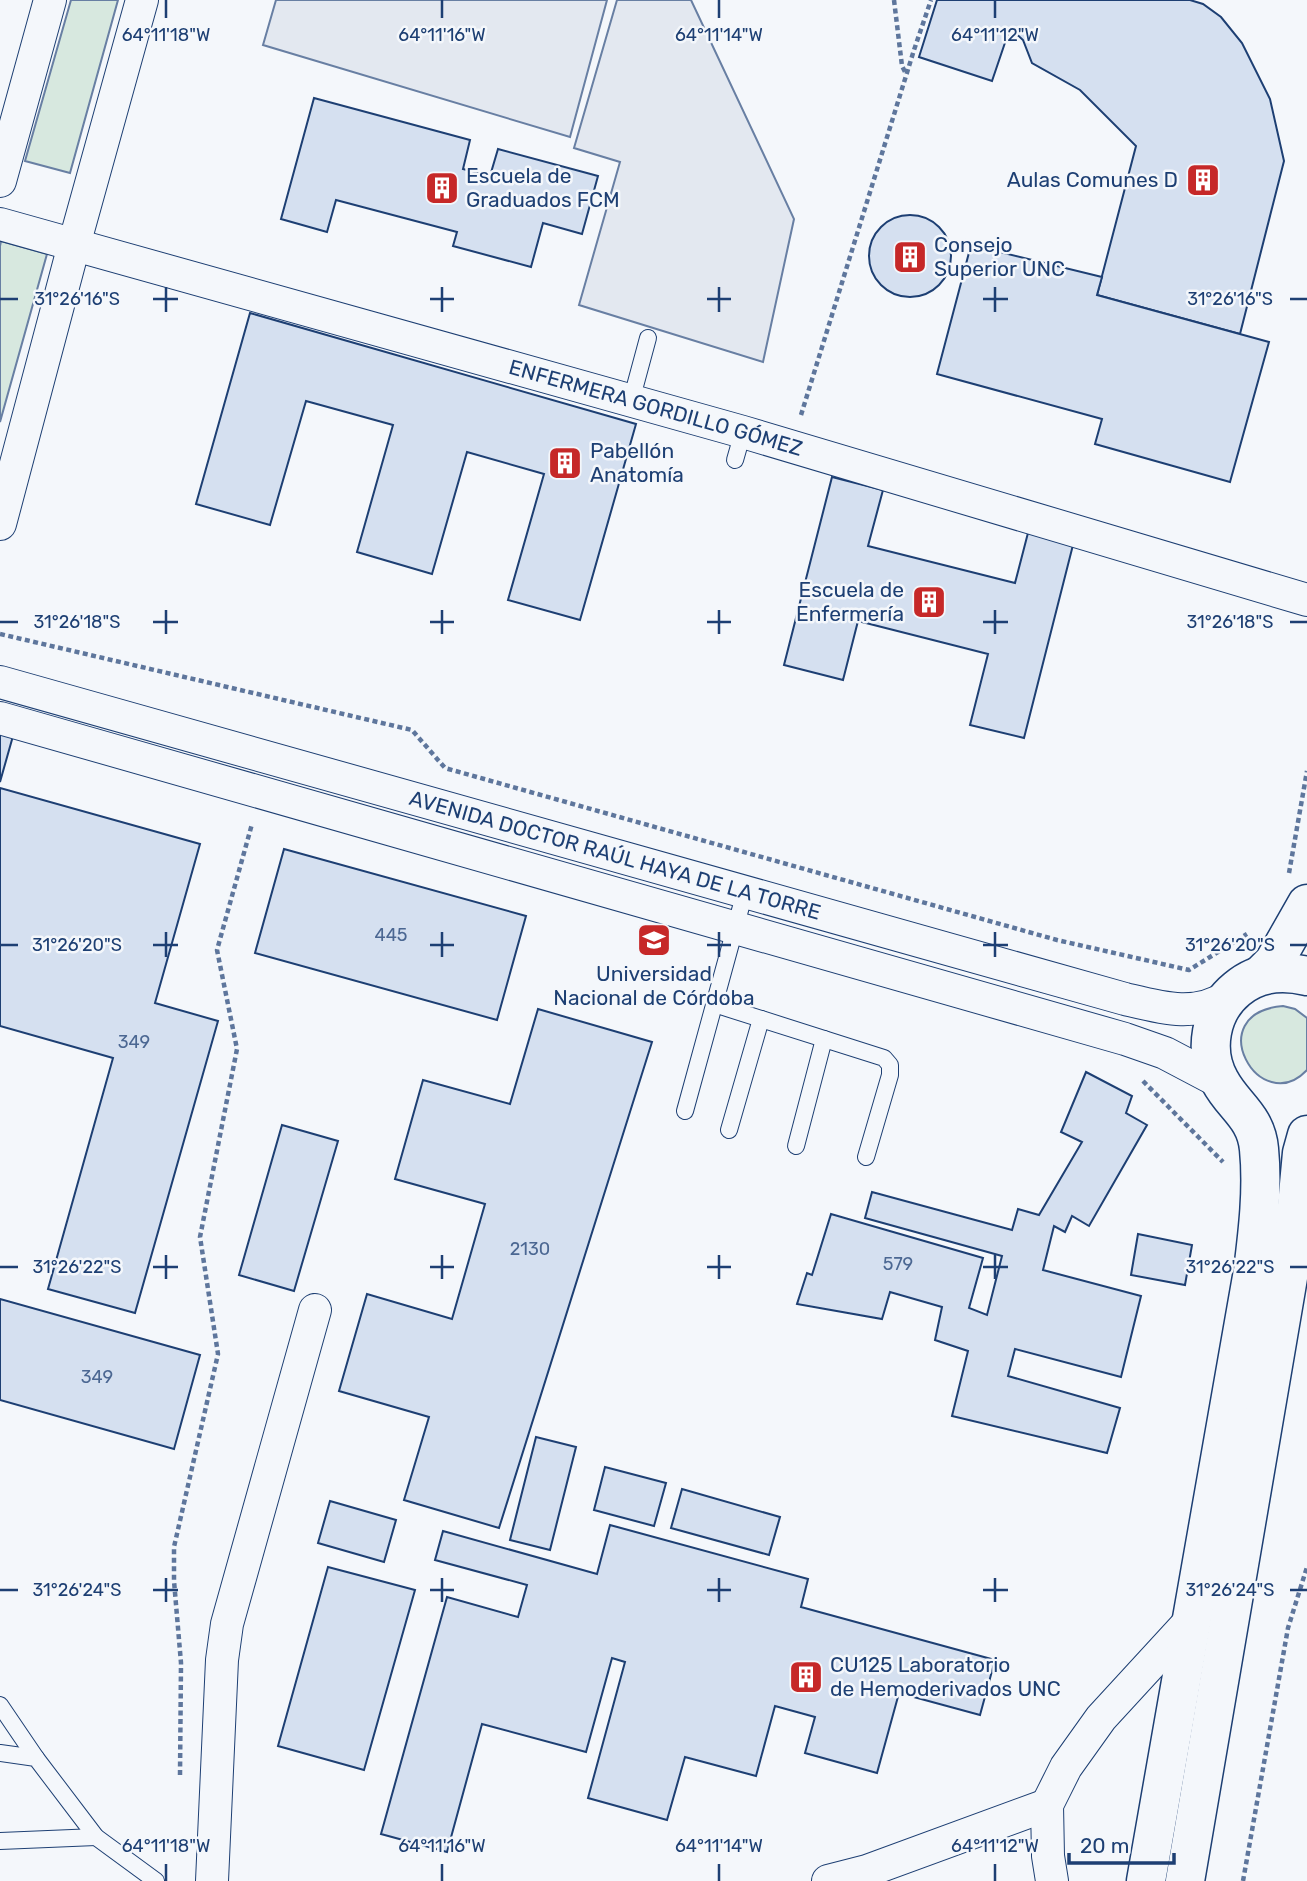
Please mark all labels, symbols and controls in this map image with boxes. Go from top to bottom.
text: 64°11'18"W [122,24,210,46]
text: 64°11'16"W [398,24,486,46]
text: 64°11'14"W [675,24,763,46]
text: 64°11'12"W [951,24,1039,46]
building icon: Aulas Comunes D [1184,161,1222,199]
place label: Escuela de Graduados FCM [466,163,620,212]
place label: Aulas Comunes D [1007,167,1178,192]
building icon: Escuela de Graduados FCM [423,169,461,207]
place label: Consejo Superior UNC [934,232,1065,281]
building icon: Consejo Superior UNC [891,238,929,276]
text: 31°26'16"S [34,288,120,310]
text: 31°26'16"S [1187,288,1273,310]
street label: ENFERMERA GORDILLO GÓMEZ [506,354,806,461]
place label: Pabellón Anatomía [590,438,684,487]
building icon: Pabellón Anatomía [546,444,584,482]
place label: Escuela de Enfermería [796,577,904,626]
building icon: Escuela de Enfermería [910,583,948,621]
text: 31°26'18"S [34,611,120,633]
text: 31°26'18"S [1187,611,1273,633]
street label: AVENIDA DOCTOR RAÚL HAYA DE LA TORRE [407,785,824,925]
school or university icon: Universidad Nacional de Córdoba [635,921,673,959]
house number: 445 [374,924,408,946]
text: 31°26'20"S [32,934,122,956]
text: 31°26'20"S [1185,934,1275,956]
place label: Universidad Nacional de Córdoba [553,961,755,1010]
house number: 349 [118,1031,150,1053]
house number: 2130 [510,1238,550,1260]
house number: 579 [883,1253,913,1275]
text: 31°26'22"S [33,1256,121,1278]
text: 31°26'22"S [1186,1256,1274,1278]
house number: 349 [81,1366,113,1388]
text: 31°26'24"S [33,1579,121,1601]
text: 31°26'24"S [1186,1579,1274,1601]
place label: CU125 Laboratorio de Hemoderivados UNC [830,1652,1061,1701]
building icon: CU125 Laboratorio de Hemoderivados UNC [787,1658,825,1696]
scale bar [1069,1822,1174,1866]
text: 20 m [1080,1833,1129,1858]
text: 64°11'18"W [122,1835,210,1857]
text: 64°11'16"W [398,1835,486,1857]
text: 64°11'14"W [675,1835,763,1857]
text: 64°11'12"W [951,1835,1039,1857]

